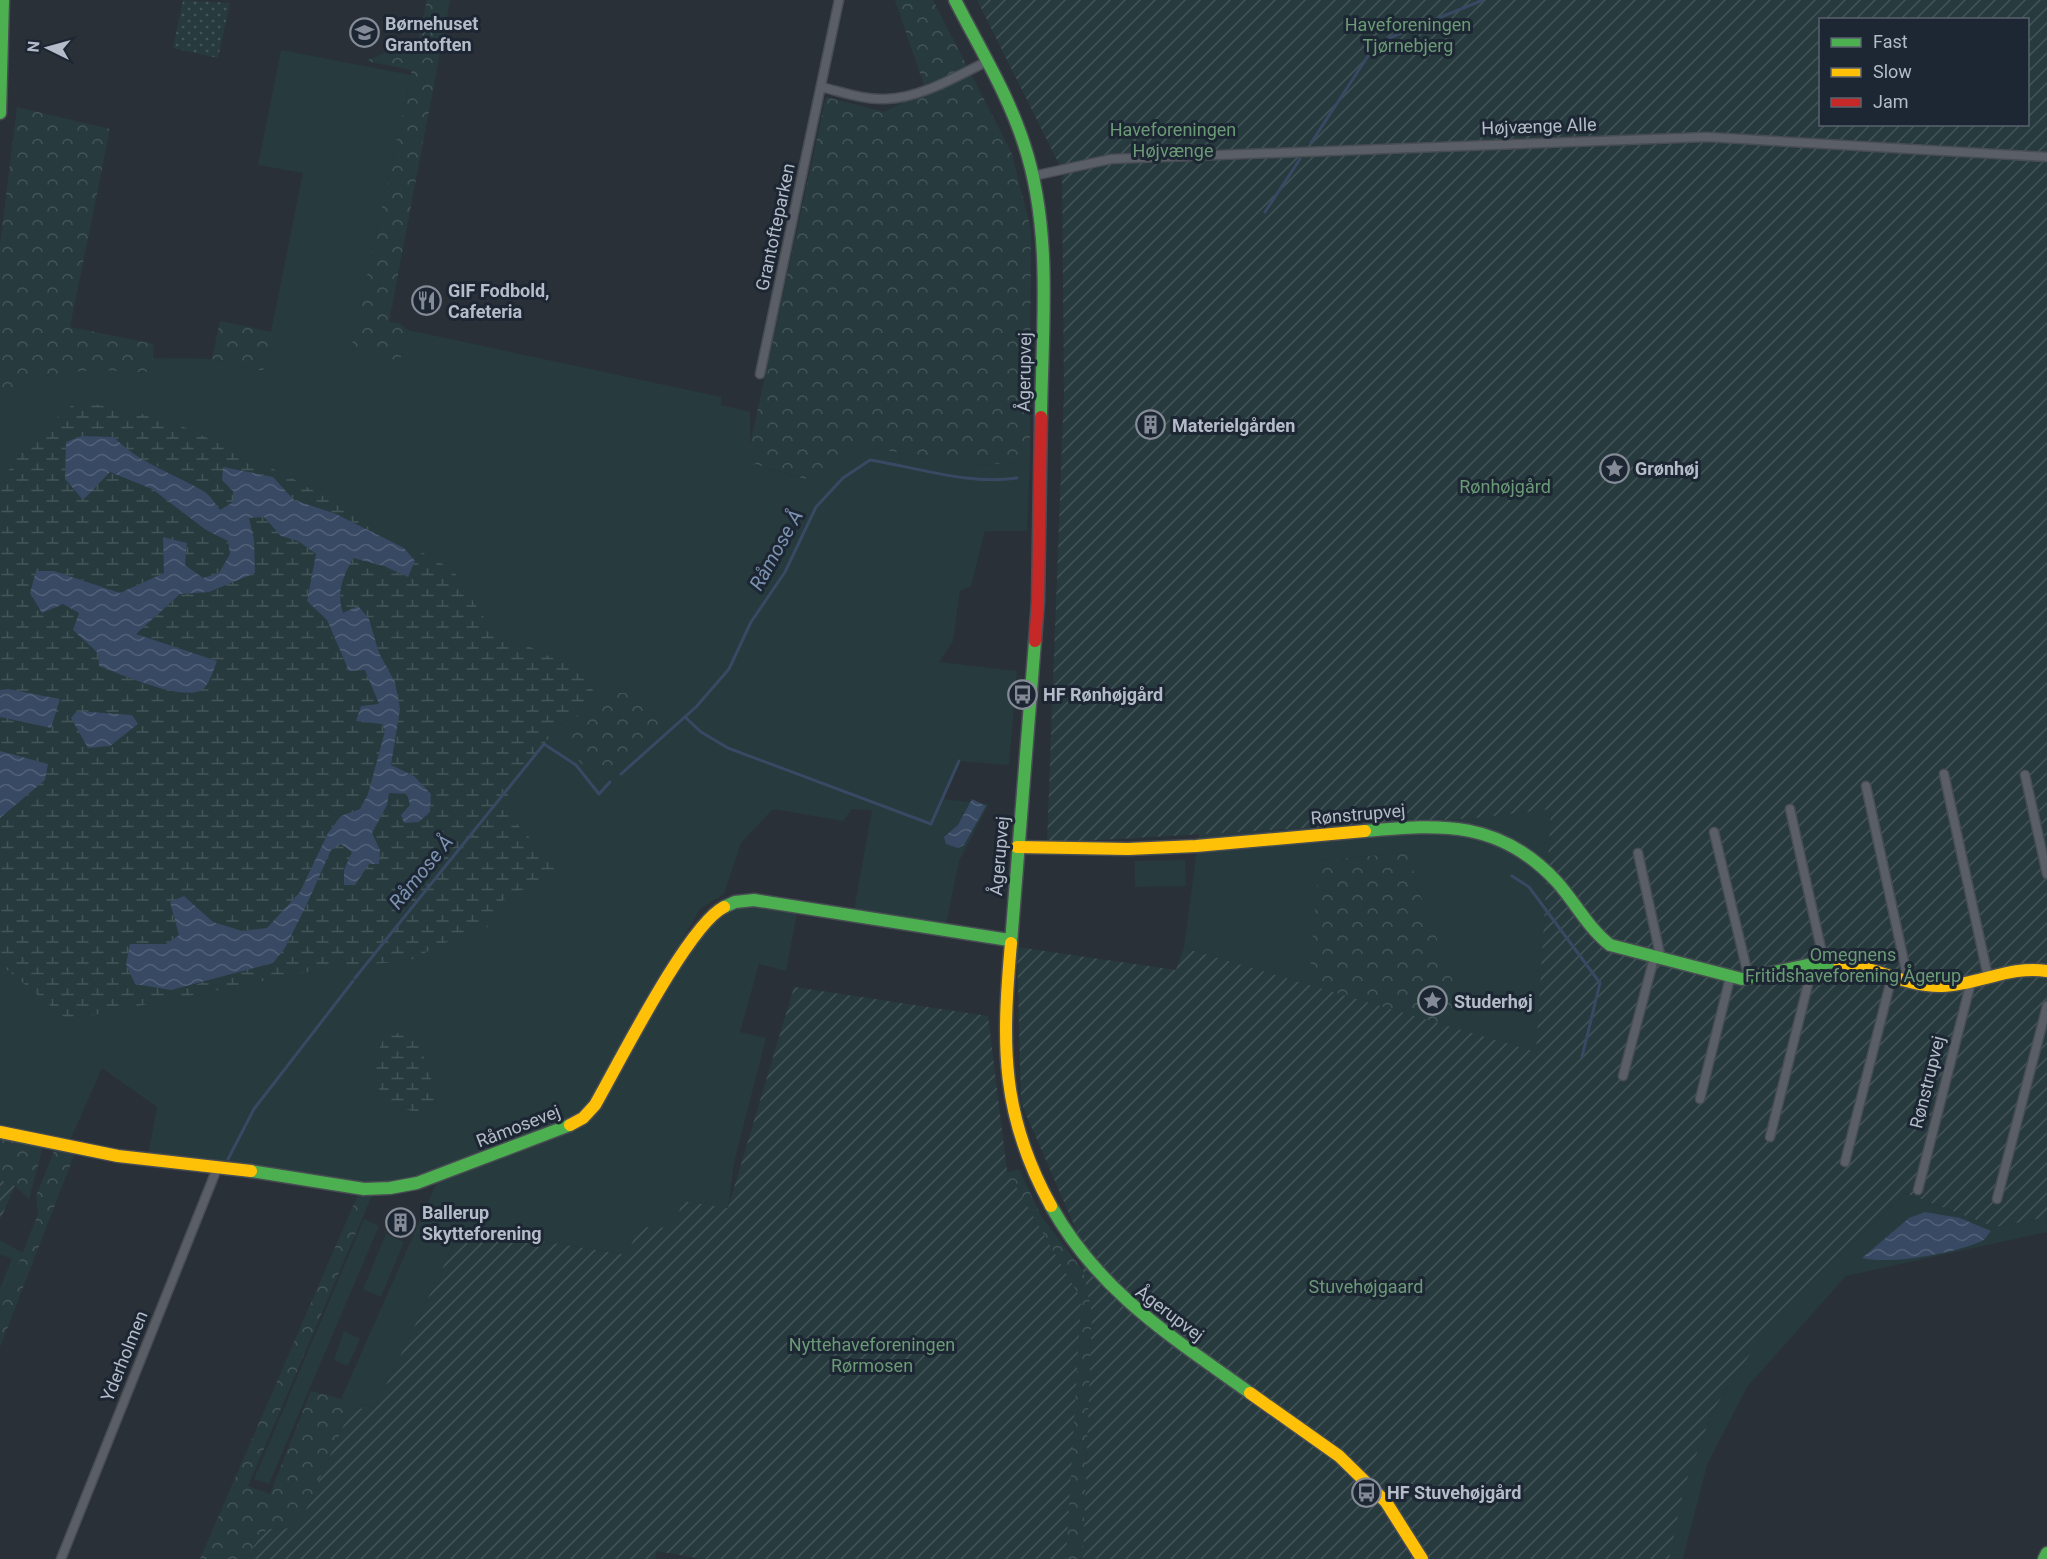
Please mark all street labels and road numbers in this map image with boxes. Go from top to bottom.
street label: Højvænge Alle [1481,113,1597,139]
street label: Grantofteparken [751,161,799,293]
street label: Ågerupvej [1012,332,1035,412]
street label: Rønstrupvej [1310,799,1406,829]
street label: Ågerupvej [984,815,1013,897]
street label: Rønstrupvej [1905,1033,1949,1131]
street label: Råmosevej [473,1100,563,1152]
street label: Ågerupvej [1132,1280,1209,1345]
street label: Yderholmen [96,1308,152,1404]

